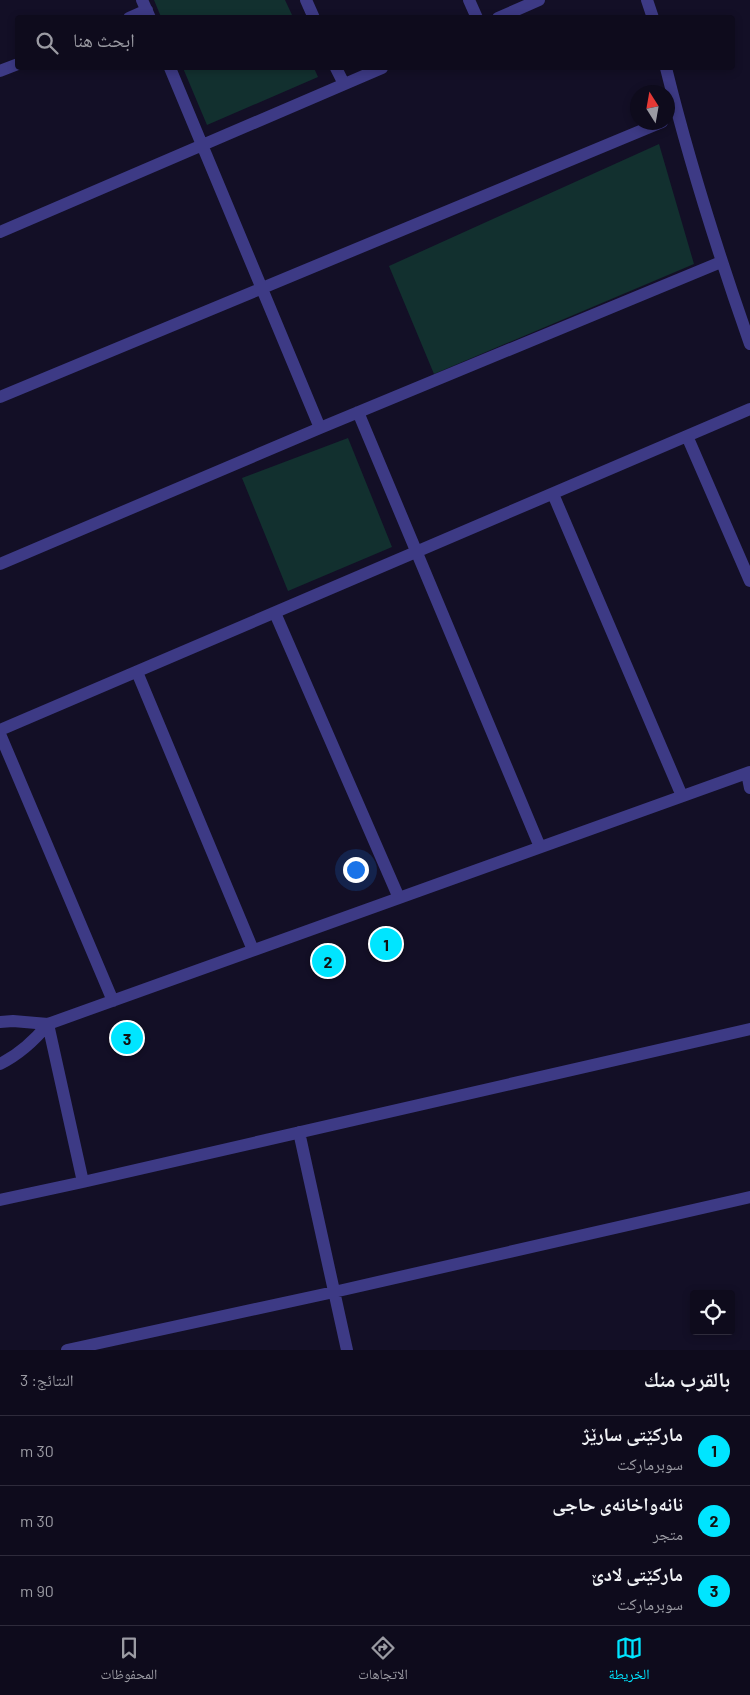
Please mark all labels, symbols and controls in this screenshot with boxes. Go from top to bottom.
search box [15,15,735,70]
text: ابحث هنا [73,28,135,51]
icon: search [33,29,61,57]
north arrow [630,85,675,130]
your location [343,857,369,883]
pin: 1 [370,925,402,963]
pin: 2 [312,942,344,980]
pin: 3 [111,1019,143,1057]
map controls [690,1290,735,1335]
button: locate [690,1290,735,1335]
text: بالقرب منك [644,1366,730,1391]
text: النتائج: 3 [20,1370,74,1389]
text: مارکێتی سارێژ [582,1422,683,1445]
text: 30 m [20,1441,54,1460]
text: 1 [711,1441,717,1460]
text: سوبرماركت [617,1454,683,1473]
text: نانەواخانەی حاجی [552,1492,683,1515]
text: 30 m [20,1511,54,1530]
text: 2 [710,1511,718,1530]
text: متجر [653,1524,683,1543]
text: ماركێتی لادێ [592,1562,683,1585]
text: 90 m [20,1581,54,1600]
text: 3 [710,1581,718,1600]
text: سوبرماركت [617,1594,683,1613]
tab: المحفوظات [100,1634,157,1688]
tab: الاتجاهات [358,1634,408,1688]
tab: الخريطة [608,1634,650,1688]

